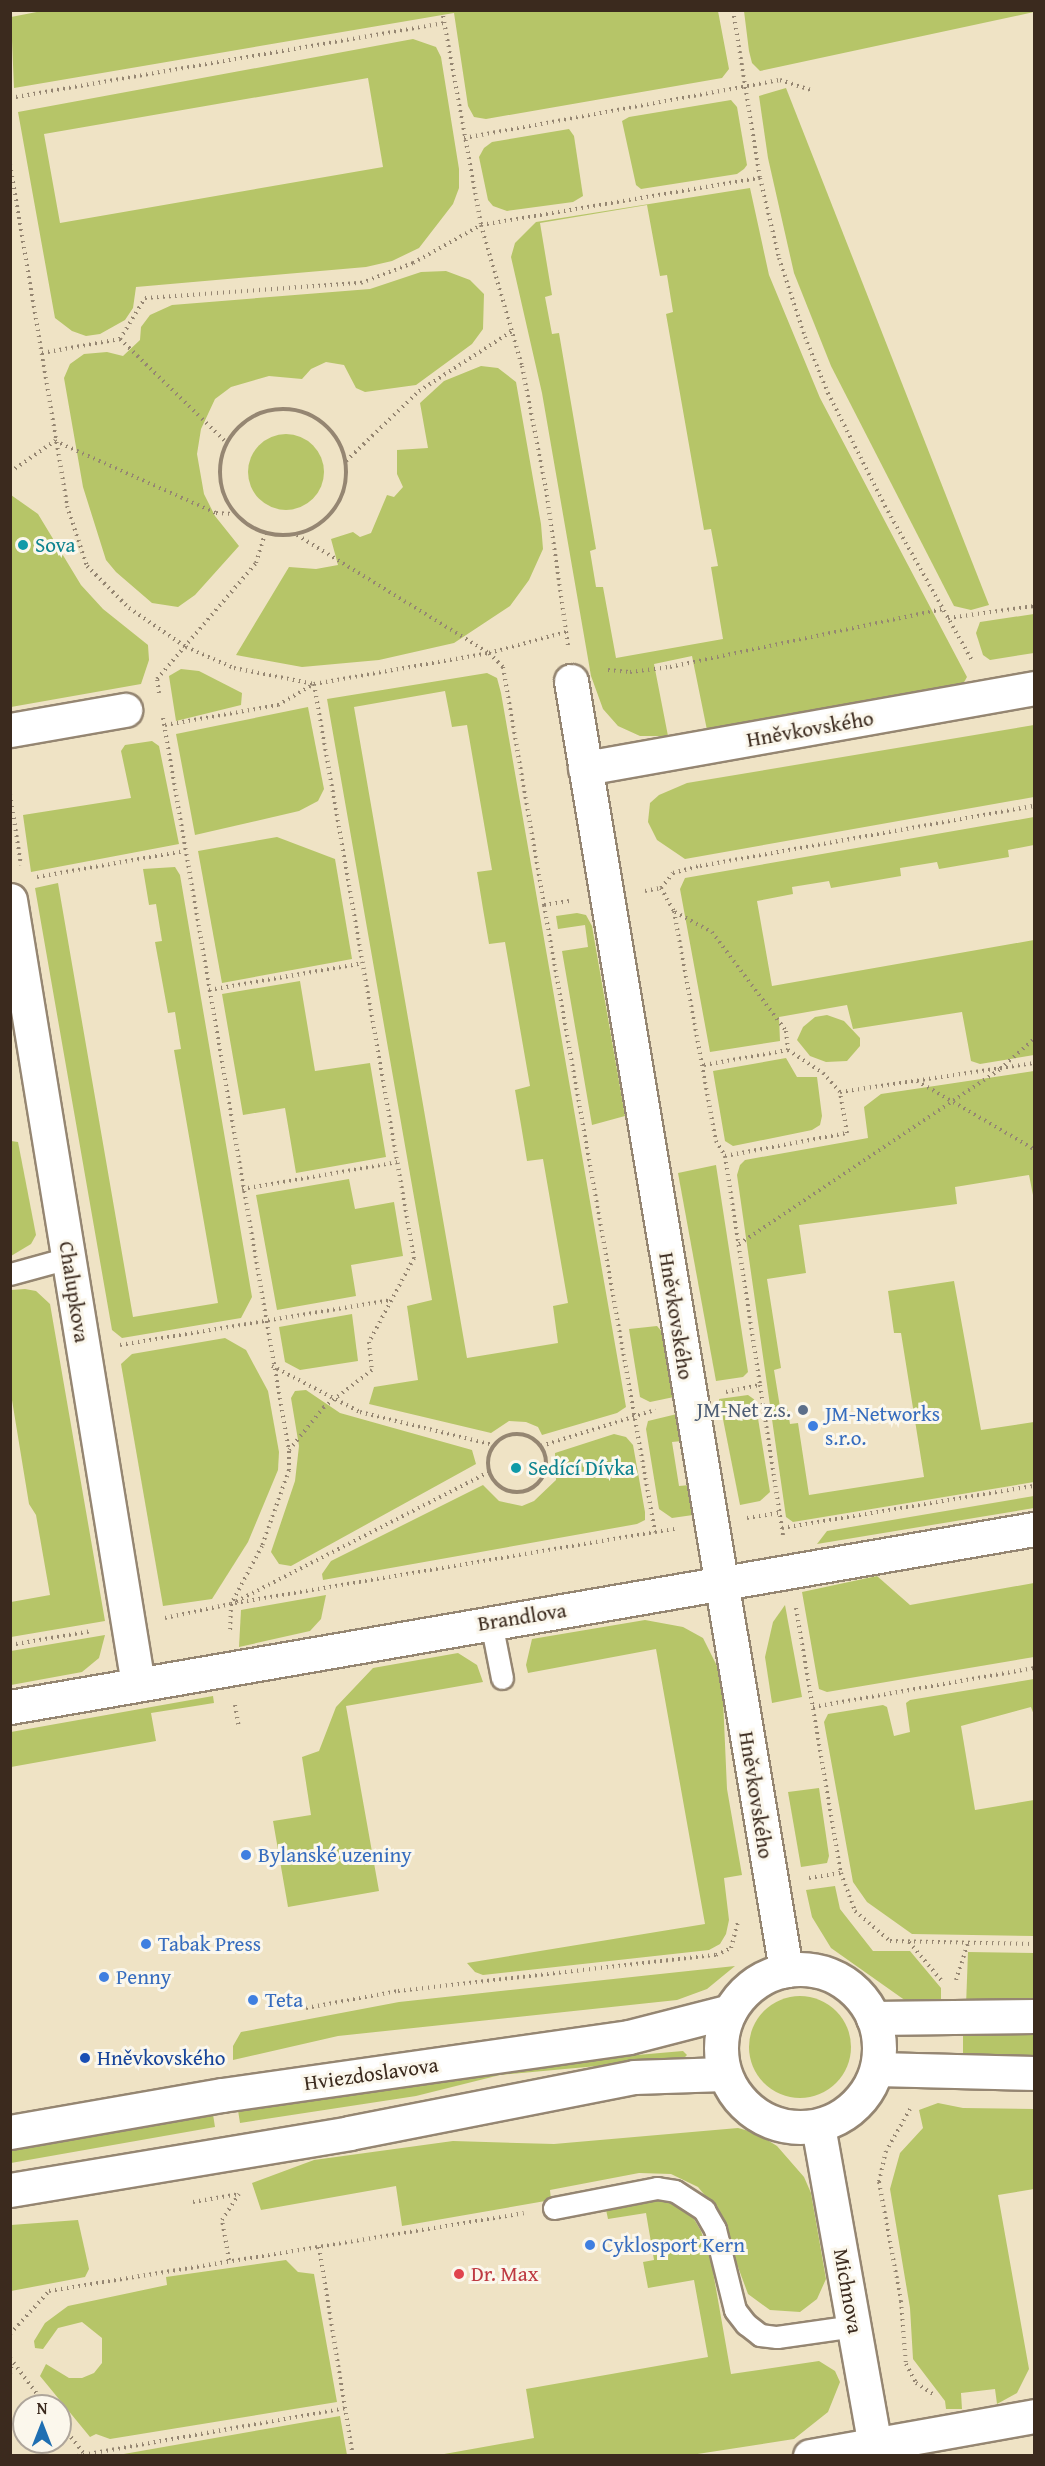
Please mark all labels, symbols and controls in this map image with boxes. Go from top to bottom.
place label: Sova [35,532,76,558]
marker: Sova [16,538,30,552]
street label: Hněvkovského [745,705,875,753]
street label: Chalupkova [54,1240,94,1344]
street label: Hněvkovského [654,1251,698,1381]
place label: JM-Net z.s. [697,1397,791,1423]
place label: JM-Networks s.r.o. [825,1401,940,1451]
marker: JM-Net z.s. [796,1403,810,1417]
marker: JM-Networks s.r.o. [806,1419,820,1433]
place label: Sedící Dívka [528,1455,635,1481]
marker: Sedící Dívka [509,1461,523,1475]
street label: Brandlova [476,1598,568,1636]
street label: Hněvkovského [734,1730,778,1860]
place label: Bylanské uzeniny [258,1842,412,1868]
marker: Bylanské uzeniny [239,1848,253,1862]
place label: Tabak Press [158,1931,261,1957]
marker: Tabak Press [139,1937,153,1951]
place label: Penny [116,1964,171,1990]
marker: Penny [97,1970,111,1984]
place label: Teta [265,1987,303,2013]
marker: Teta [246,1993,260,2007]
place label: Hněvkovského [97,2045,225,2071]
marker: Hněvkovského [78,2051,92,2065]
street label: Hviezdoslavova [302,2052,440,2096]
place label: Cyklosport Kern [602,2232,745,2258]
marker: Cyklosport Kern [583,2238,597,2252]
street label: Michnova [828,2246,868,2336]
place label: Dr. Max [471,2261,538,2287]
marker: Dr. Max [452,2267,466,2281]
north arrow [12,2394,72,2454]
text: N [37,2396,47,2420]

